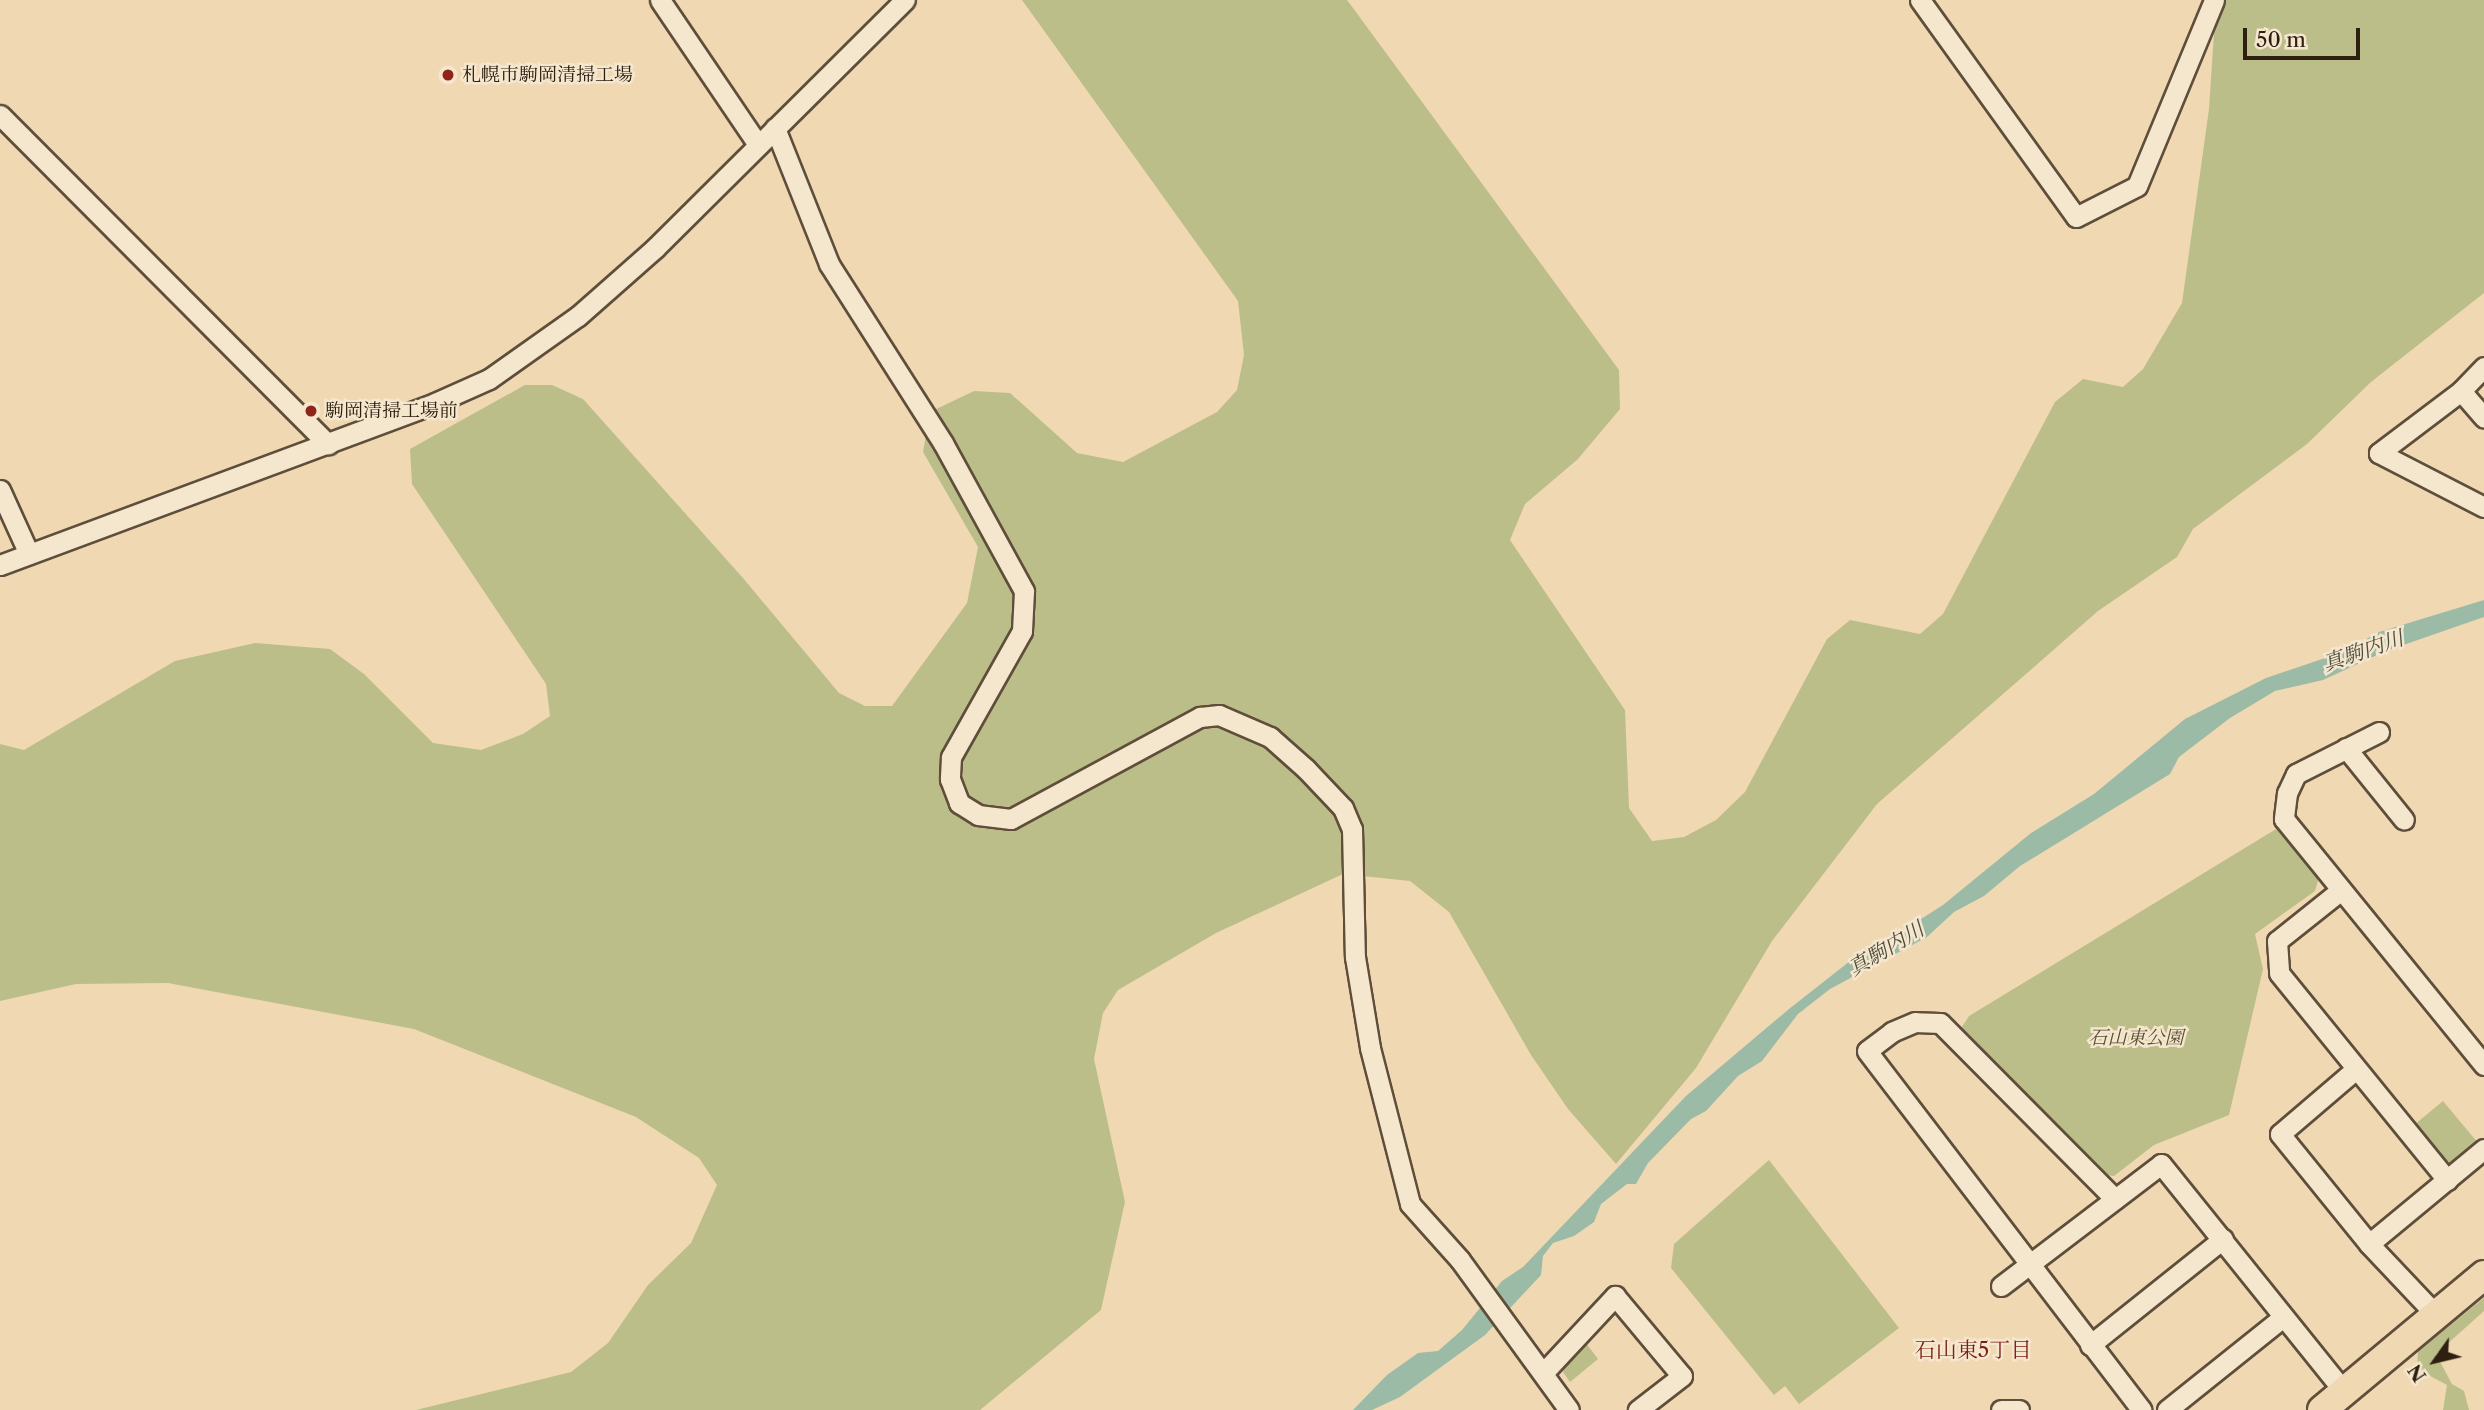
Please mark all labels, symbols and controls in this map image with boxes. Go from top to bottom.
scale bar [2246,14,2363,58]
text: 50 m [2256,27,2306,52]
place label: 札幌市駒岡清掃工場 [462,64,633,86]
marker: 札幌市駒岡清掃工場 [440,67,456,83]
place label: 駒岡清掃工場前 [325,400,458,422]
marker: 駒岡清掃工場前 [303,403,319,419]
water label: 真駒内川 [2319,625,2407,677]
water label: 真駒内川 [1844,917,1928,981]
park label: 石山東公園 [2089,1027,2183,1049]
north arrow [2400,1326,2470,1396]
district label: 石山東5丁目 [1915,1337,2031,1363]
text: N [2403,1360,2431,1386]

